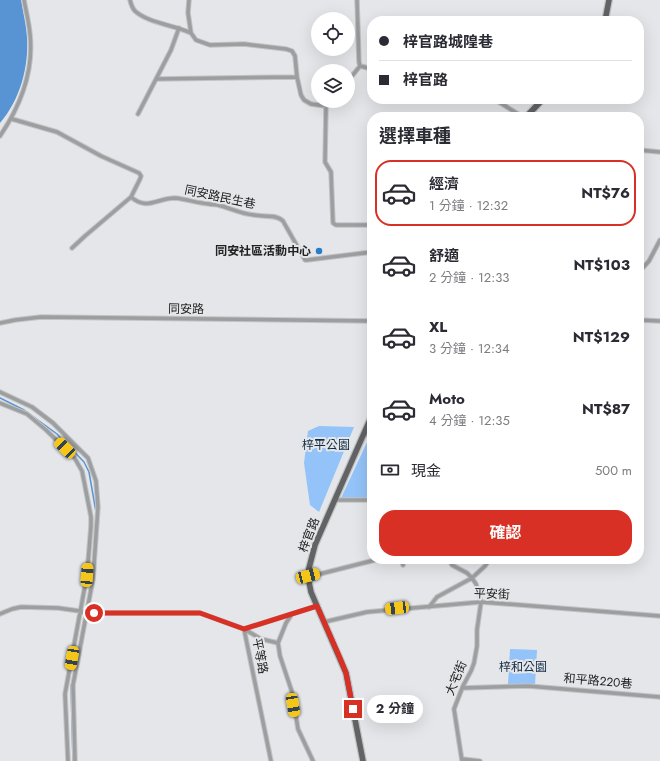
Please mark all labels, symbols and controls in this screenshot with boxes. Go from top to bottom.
map controls [311,12,355,108]
button: locate [311,12,355,56]
text: 梓官路城隍巷 [403,31,493,53]
button: layers [311,64,355,108]
text: 梓官路 [403,69,448,91]
text: 選擇車種 [379,123,451,149]
text: 經濟 [429,173,459,195]
icon: car [381,175,417,211]
street label: 同安路民生巷 [183,181,257,213]
text: NT$76 [581,182,630,204]
text: 1 分鐘 · 12:32 [429,196,508,215]
place label: 同安社區活動中心 [215,242,311,260]
text: 舒適 [429,245,459,267]
marker: 同安社區活動中心 [314,246,324,256]
icon: car [381,247,417,283]
text: NT$103 [573,254,630,276]
text: 2 分鐘 · 12:33 [429,268,509,287]
street label: 同安路 [168,300,204,318]
text: XL [429,316,447,338]
icon: car [381,319,417,355]
text: NT$129 [573,326,630,348]
text: 3 分鐘 · 12:34 [429,339,510,358]
text: Moto [429,388,465,410]
icon: car [381,391,417,427]
text: NT$87 [582,398,630,420]
text: 4 分鐘 · 12:35 [429,411,510,430]
car [52,435,78,461]
park label: 梓平公園 [302,436,350,454]
icon: cash [379,459,401,481]
text: 現金 [411,460,441,482]
text: 500 m [595,461,632,480]
button: 確認 [379,510,632,556]
street label: 梓官路 [294,515,324,555]
car [80,563,94,587]
car [295,567,321,585]
street label: 平安街 [474,584,510,604]
car [384,601,410,615]
route start [85,604,103,622]
street label: 平等路 [248,637,272,675]
car [64,645,80,671]
street label: 大宅街 [441,658,471,698]
park label: 梓和公園 [499,658,547,676]
street label: 和平路220巷 [563,669,633,693]
car [285,692,301,718]
callout: 2 分鐘 [367,695,423,723]
text: 2 分鐘 [376,699,414,718]
route end [344,700,362,718]

